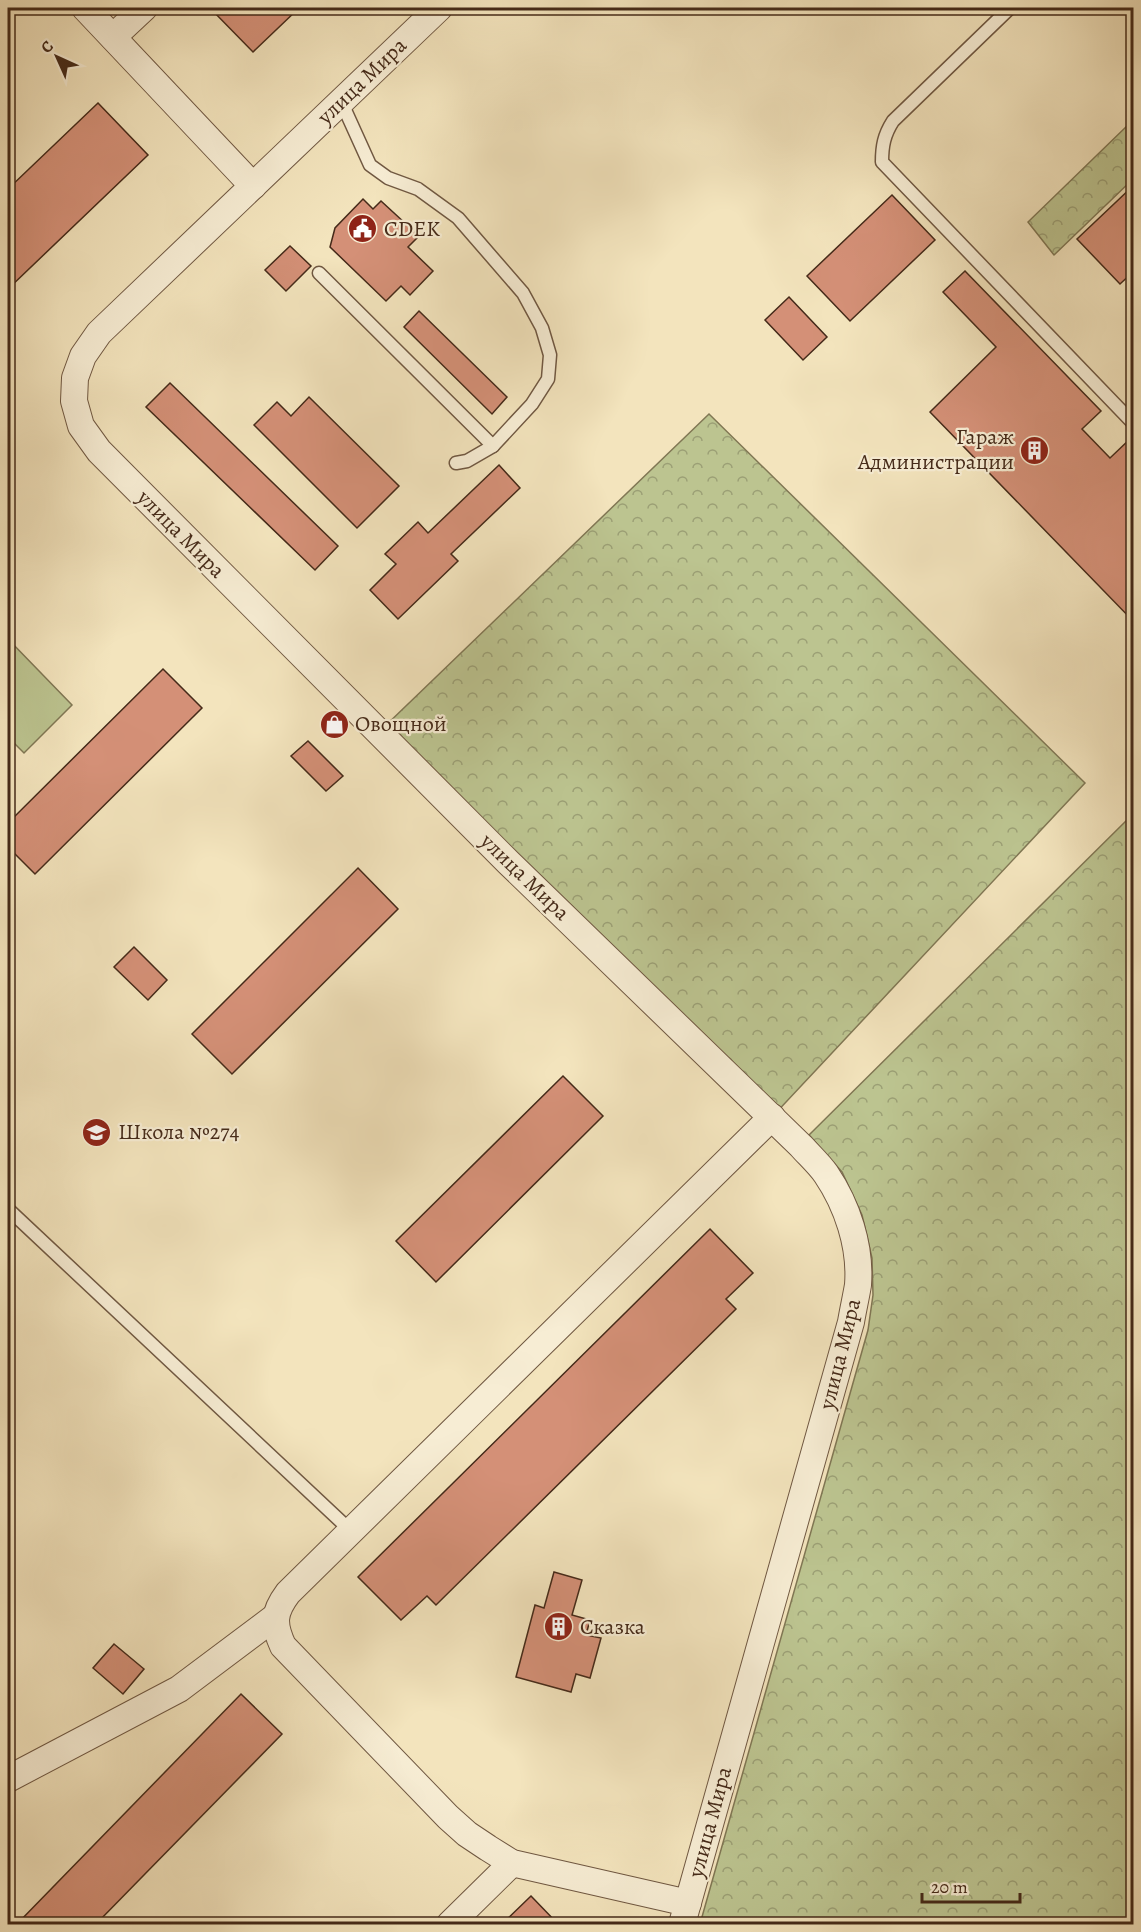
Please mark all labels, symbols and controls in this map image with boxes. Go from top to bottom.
north arrow [27,27,87,87]
street label: улица Мира [310,30,414,132]
text: С [36,36,58,58]
public building icon: CDEK [347,213,379,245]
place label: CDEK [384,214,440,244]
place label: Гараж Администрации [857,422,1014,477]
building icon: Гараж Администрации [1019,434,1051,466]
street label: улица Мира [130,483,232,585]
shop icon: Овощной [318,708,350,740]
place label: Овощной [355,709,447,739]
street label: улица Мира [473,826,577,928]
school or university icon: Школа №274 [81,1116,113,1148]
place label: Школа №274 [118,1117,239,1147]
street label: улица Мира [811,1294,868,1414]
building icon: Сказка [543,1611,575,1643]
place label: Сказка [580,1612,646,1642]
street label: улица Мира [681,1762,739,1882]
scale bar [922,1866,1020,1904]
text: 20 m [931,1875,968,1899]

